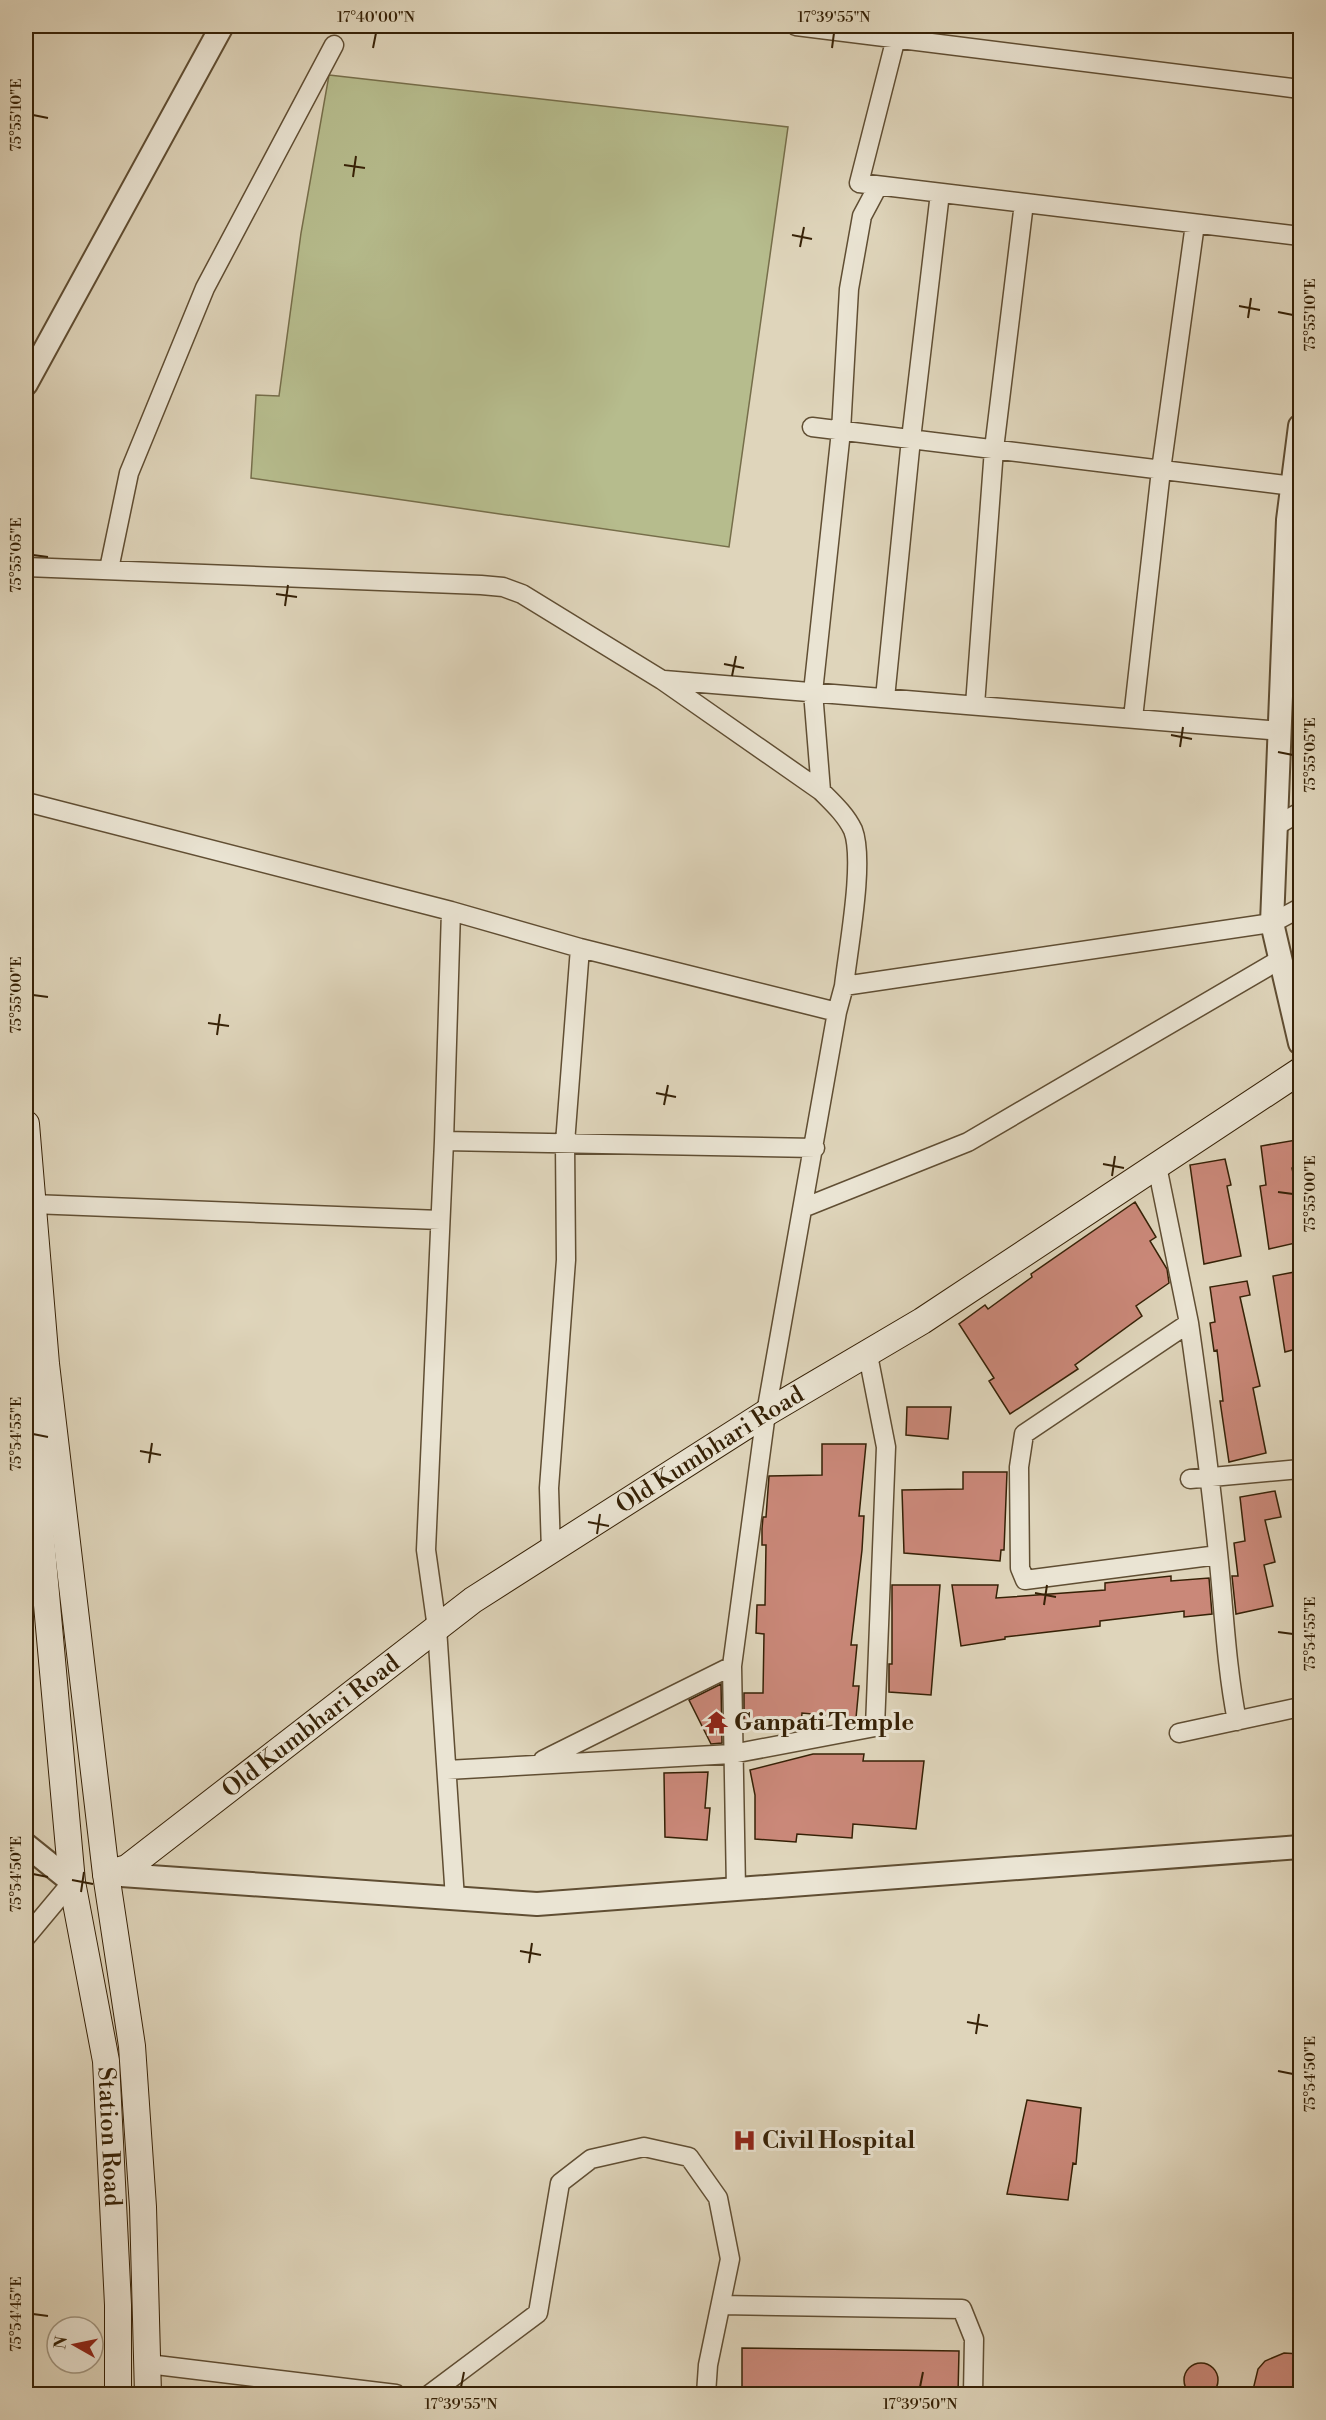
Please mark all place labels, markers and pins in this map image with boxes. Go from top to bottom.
place label: Ganpati Temple [734,1708,914,1738]
temple icon: Ganpati Temple [703,1709,729,1735]
place label: Civil Hospital [762,2126,915,2156]
hospital icon: Civil Hospital [731,2127,757,2153]

